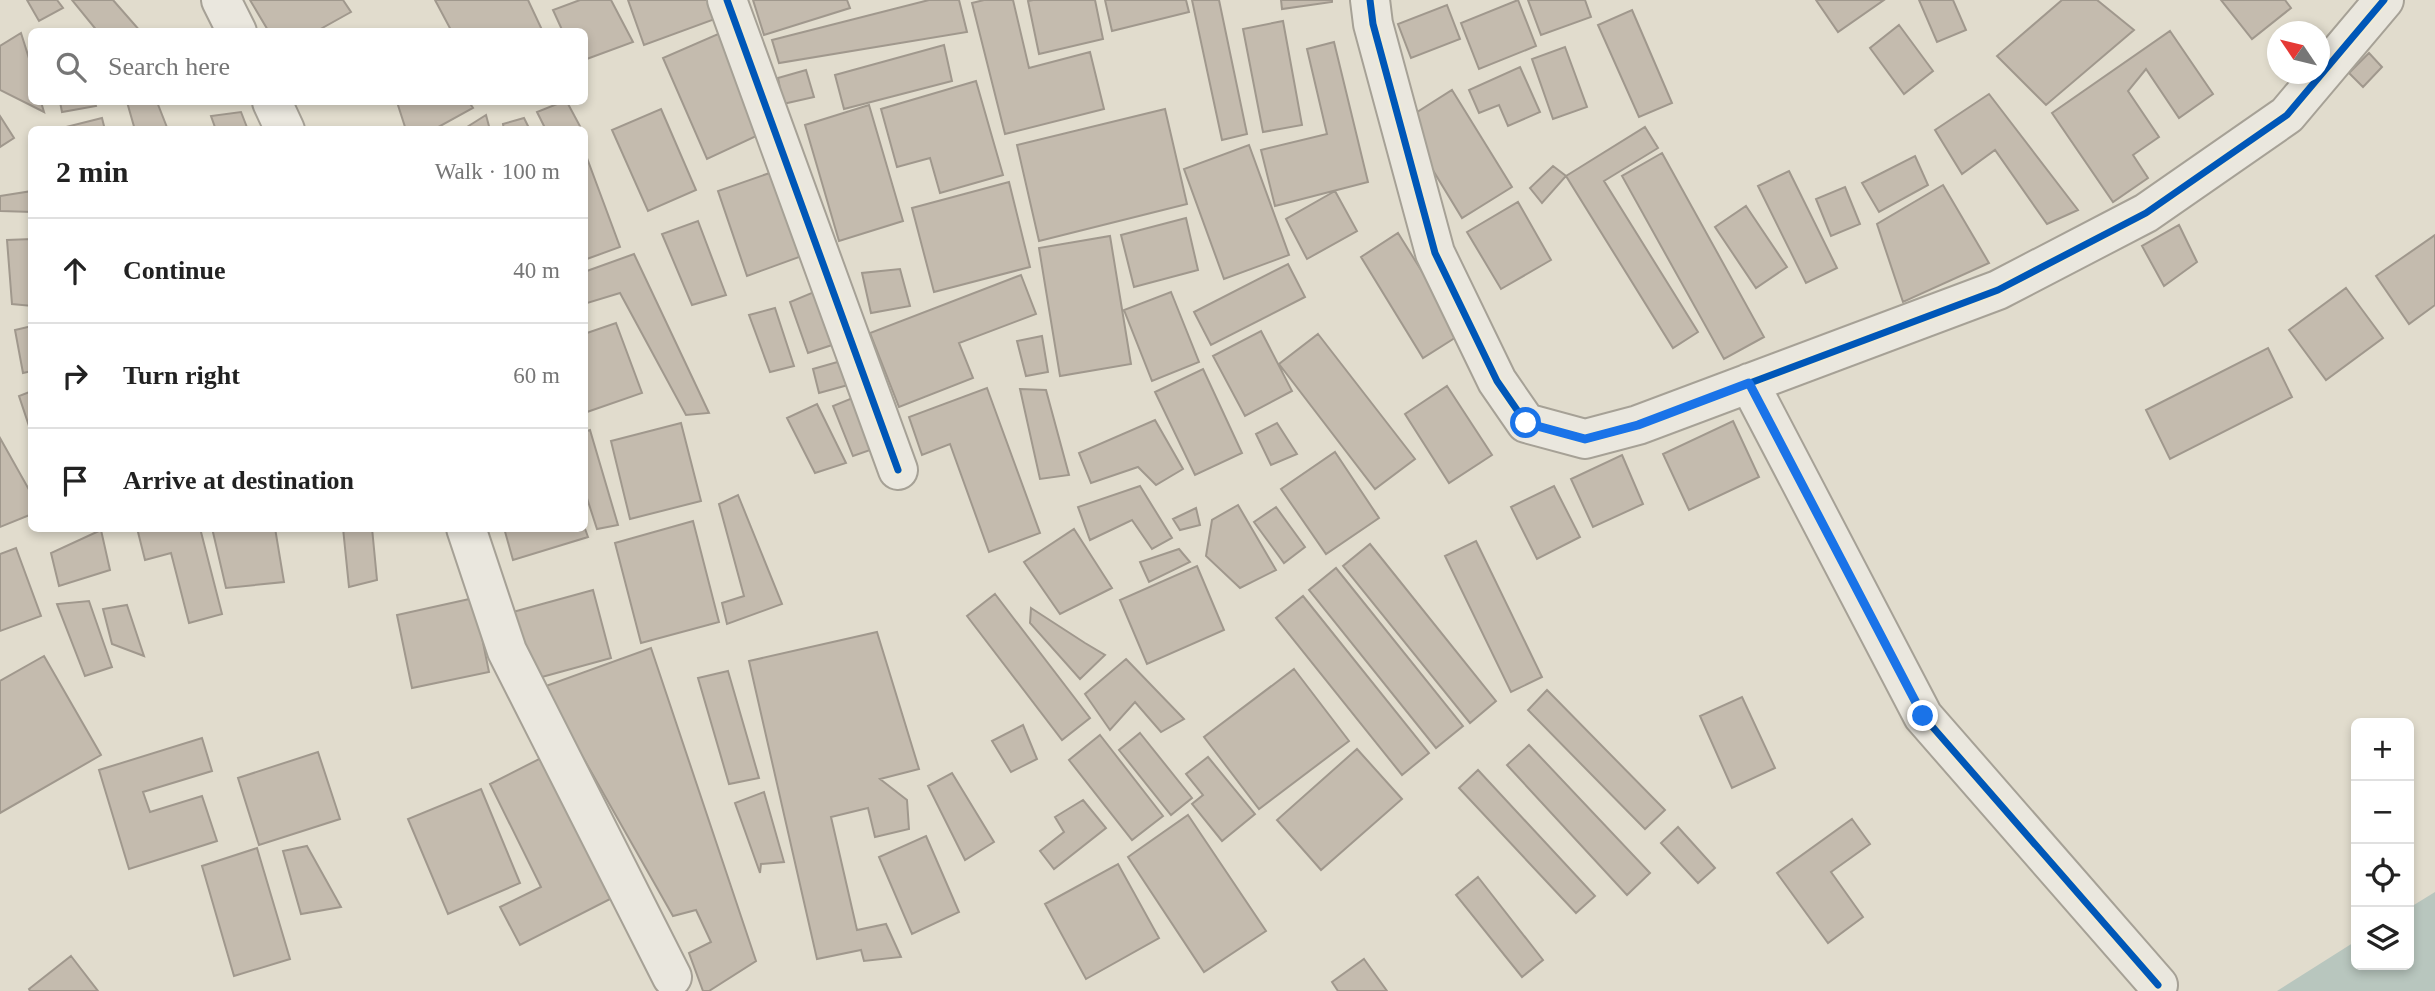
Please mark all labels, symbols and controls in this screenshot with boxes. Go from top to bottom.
north arrow [2267,21,2330,84]
search box [28,28,588,105]
icon: search [52,48,90,86]
text: Search here [108,52,230,81]
text: 2 min [56,155,129,188]
text: Walk · 100 m [435,159,560,184]
icon: ahead [56,252,94,290]
text: Continue [123,256,226,285]
text: 40 m [513,258,560,283]
icon: right [56,357,94,395]
text: Turn right [123,361,240,390]
text: 60 m [513,363,560,388]
route start [1510,407,1541,438]
icon: arrive [56,462,94,500]
text: Arrive at destination [123,466,354,495]
route end [1907,700,1938,731]
map controls [2351,718,2414,970]
button: + [2351,718,2414,781]
button: − [2351,781,2414,844]
button: locate [2351,844,2414,907]
button: layers [2351,907,2414,970]

